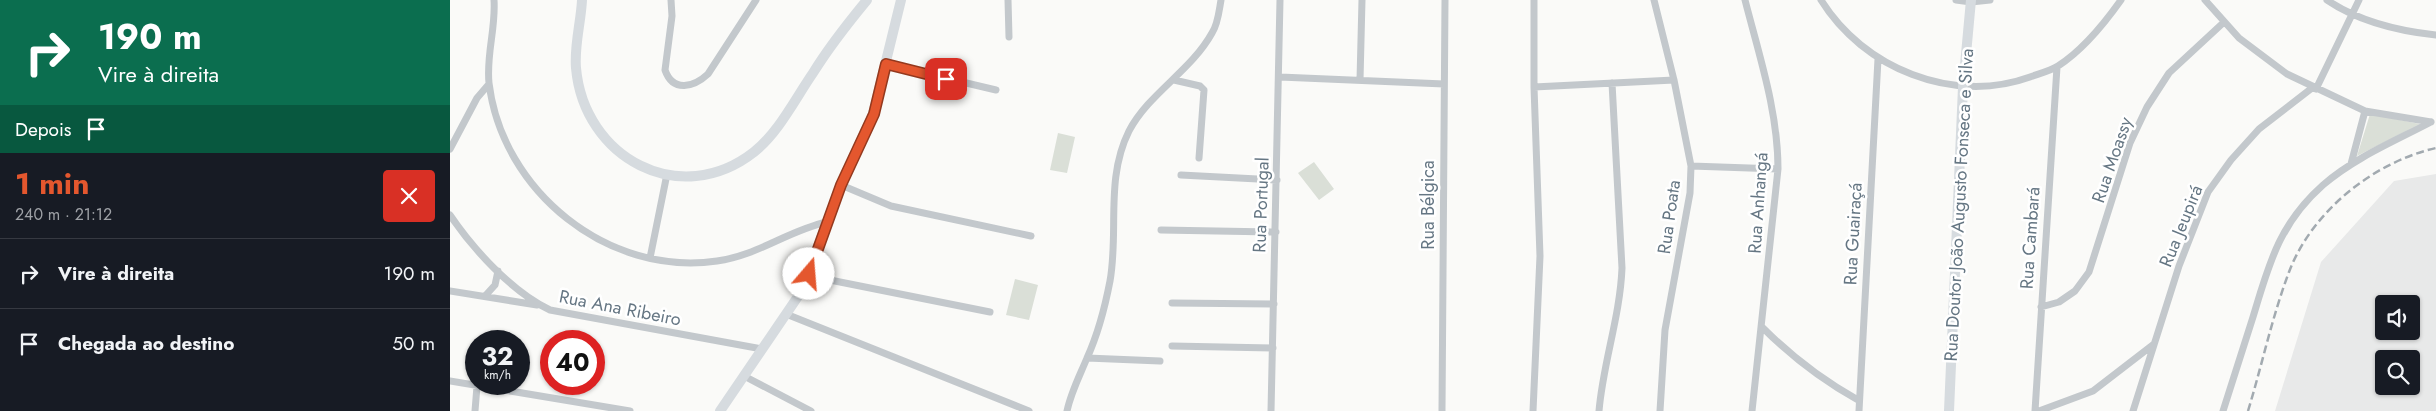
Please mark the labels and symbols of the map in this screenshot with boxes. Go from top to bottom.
street label: Rua Doutor João Augusto Fonseca e Silva [1938,48,1980,362]
pin [925,58,967,100]
street label: Rua Moassy [2085,114,2139,206]
street label: Rua Anhangá [1741,151,1775,255]
street label: Rua Portugal [1246,157,1276,253]
street label: Rua Bélgica [1415,160,1441,250]
street label: Rua Poata [1651,178,1687,256]
street label: Rua Jeupirá [2153,181,2209,271]
street label: Rua Guairaçá [1837,182,1869,286]
street label: Rua Cambará [2013,186,2047,290]
position arrow [782,247,834,299]
street label: Rua Ana Ribeiro [557,283,683,333]
speed limit sign: 40 [540,330,605,395]

